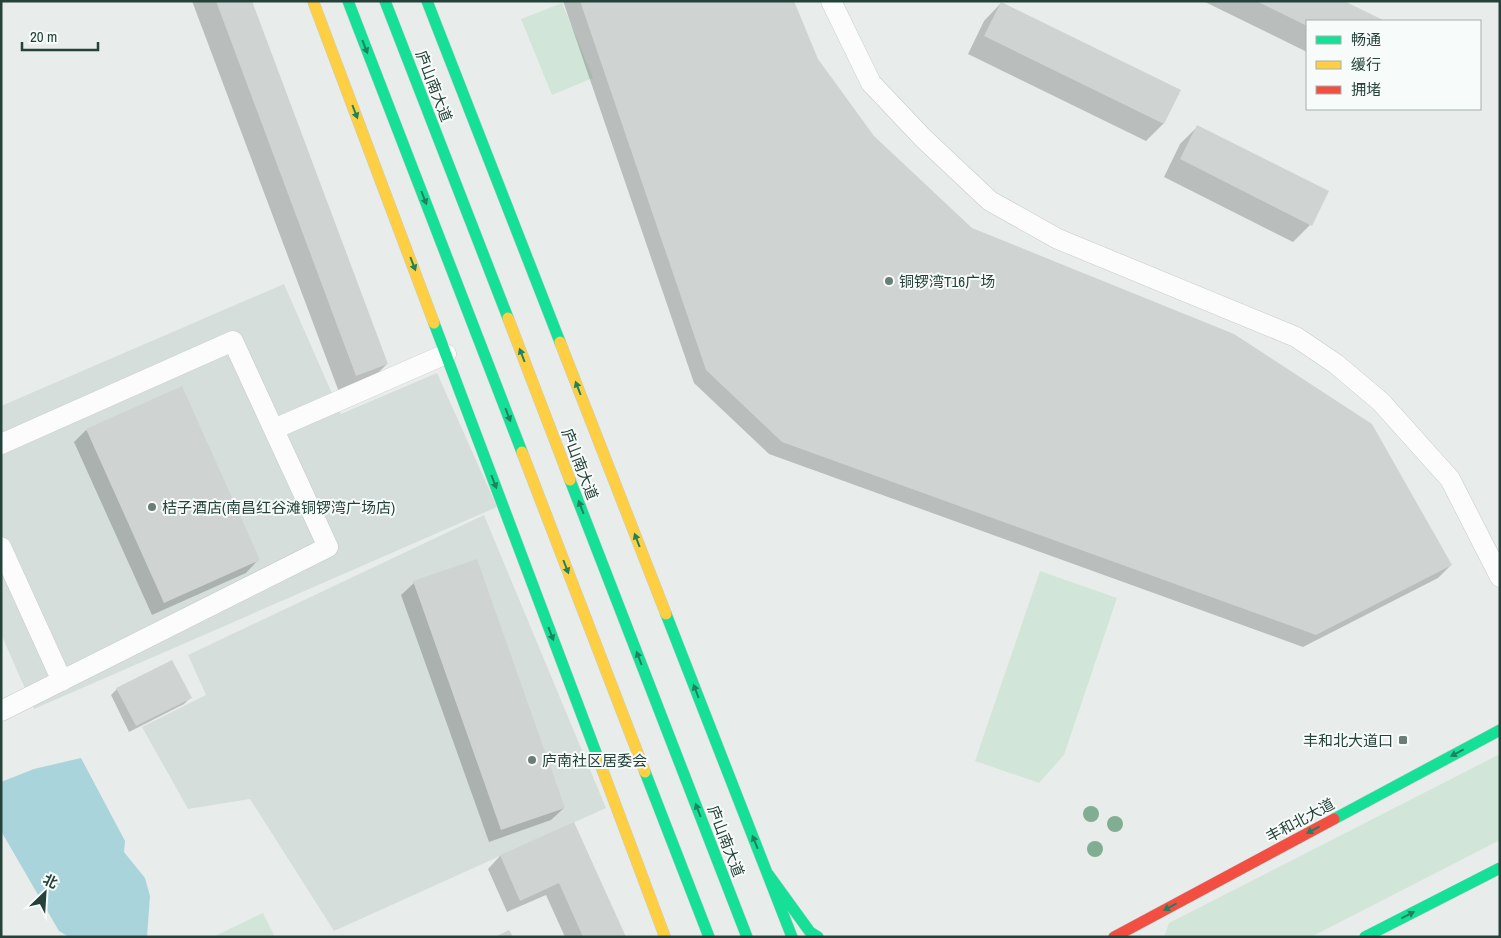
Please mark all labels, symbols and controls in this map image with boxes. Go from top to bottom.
scale bar [22,20,99,52]
legend [1306,20,1481,110]
text: 20 m [30,26,57,47]
text: 畅通 [1351,29,1381,50]
one-way arrow [361,40,369,55]
street label: 庐山南大道 [411,47,457,125]
text: 缓行 [1351,54,1381,75]
text: 拥堵 [1351,79,1381,100]
one-way arrow [352,105,359,120]
one-way arrow [420,191,428,206]
one-way arrow [409,257,417,272]
place label: 铜锣湾T16广场 [899,271,995,292]
marker: 铜锣湾T16广场 [883,275,895,287]
one-way arrow [518,347,526,362]
one-way arrow [574,381,581,396]
one-way arrow [504,408,512,422]
street label: 庐山南大道 [557,425,603,503]
one-way arrow [490,475,498,490]
place label: 桔子酒店(南昌红谷滩铜锣湾广场店) [162,497,395,518]
one-way arrow [576,499,584,514]
marker: 桔子酒店(南昌红谷滩铜锣湾广场店) [146,501,158,513]
one-way arrow [633,532,641,547]
one-way arrow [562,560,570,575]
one-way arrow [547,627,555,642]
one-way arrow [635,650,643,665]
one-way arrow [692,683,700,698]
place label: 丰和北大道口 [1303,730,1393,751]
marker: 丰和北大道口 [1397,734,1409,746]
one-way arrow [1450,749,1463,758]
place label: 庐南社区居委会 [542,750,647,771]
marker: 庐南社区居委会 [526,754,538,766]
street label: 丰和北大道 [1262,793,1338,847]
one-way arrow [694,802,702,817]
street label: 庐山南大道 [703,802,749,880]
one-way arrow [1306,826,1321,834]
one-way arrow [751,835,759,850]
north arrow [20,868,70,918]
text: 北 [40,870,61,892]
one-way arrow [1163,902,1177,911]
one-way arrow [1401,911,1415,919]

